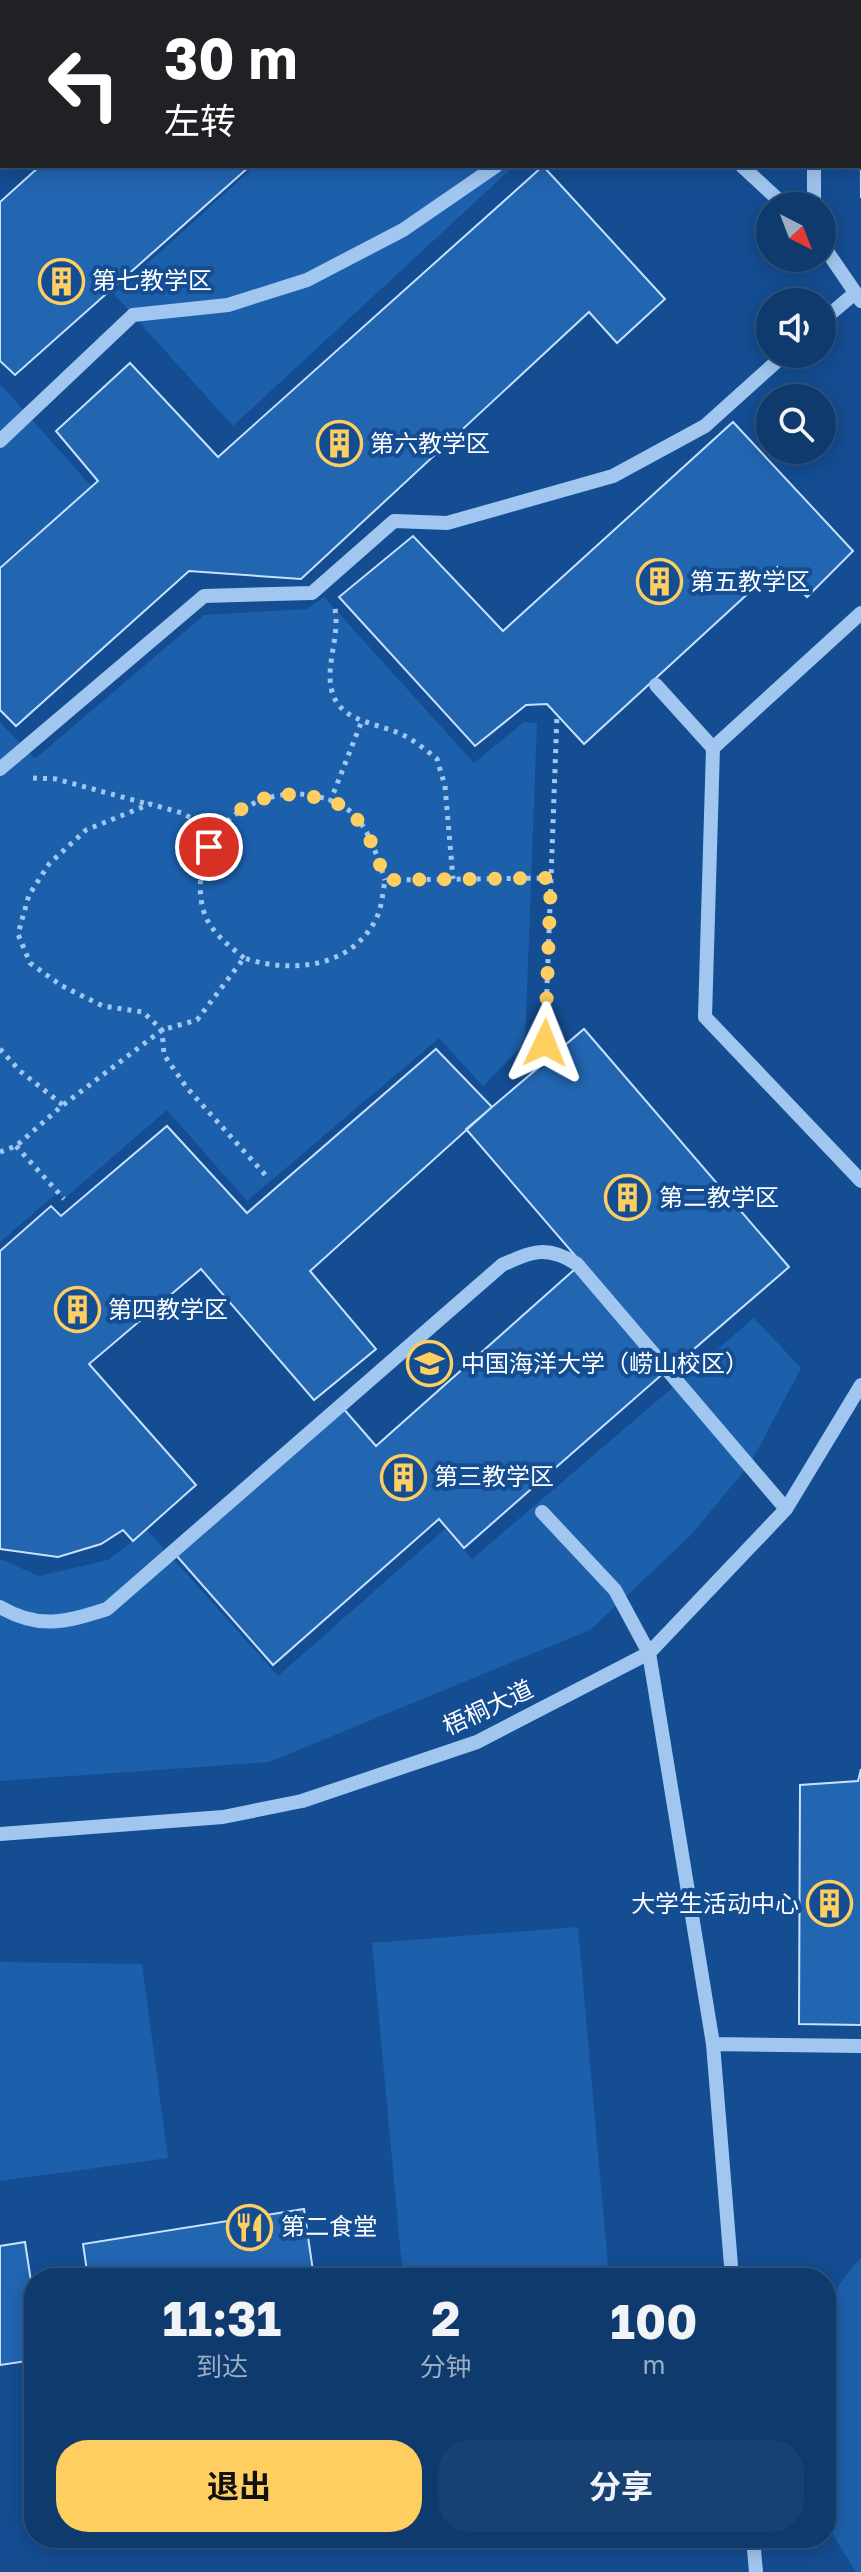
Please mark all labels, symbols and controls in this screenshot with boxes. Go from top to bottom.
text: 30 m [164,24,298,91]
icon: left [32,32,136,136]
text: 左转 [164,99,236,142]
north arrow [756,192,836,272]
map controls [756,192,836,464]
building icon: 第七教学区 [37,257,85,305]
place label: 第七教学区 [92,265,212,294]
button: sound [756,288,836,368]
button: search [756,384,836,464]
building icon: 第六教学区 [315,420,363,468]
place label: 第六教学区 [370,428,490,457]
building icon: 第五教学区 [635,558,683,606]
place label: 第五教学区 [690,566,810,595]
pin [175,813,243,881]
icon: arrive [187,825,231,869]
position arrow [503,1001,587,1085]
building icon: 第二教学区 [604,1174,652,1222]
place label: 第二教学区 [659,1182,779,1211]
building icon: 第四教学区 [53,1286,101,1334]
place label: 第四教学区 [108,1294,228,1323]
school or university icon: 中国海洋大学（崂山校区） [406,1340,454,1388]
place label: 中国海洋大学（崂山校区） [461,1348,749,1377]
building icon: 第三教学区 [379,1453,427,1501]
place label: 第三教学区 [434,1461,554,1490]
street label: 梧桐大道 [438,1673,537,1740]
building icon: 大学生活动中心 [806,1880,854,1928]
place label: 大学生活动中心 [631,1888,799,1917]
restaurant icon: 第二食堂 [226,2203,274,2251]
place label: 第二食堂 [281,2211,377,2240]
text: 11:31 [163,2289,281,2347]
text: 2 [431,2289,460,2347]
text: 100 [610,2292,697,2350]
text: m [642,2349,665,2380]
text: 到达 [196,2351,248,2382]
text: 分钟 [420,2351,472,2382]
button: 退出 [56,2440,422,2532]
button: 分享 [438,2440,804,2532]

